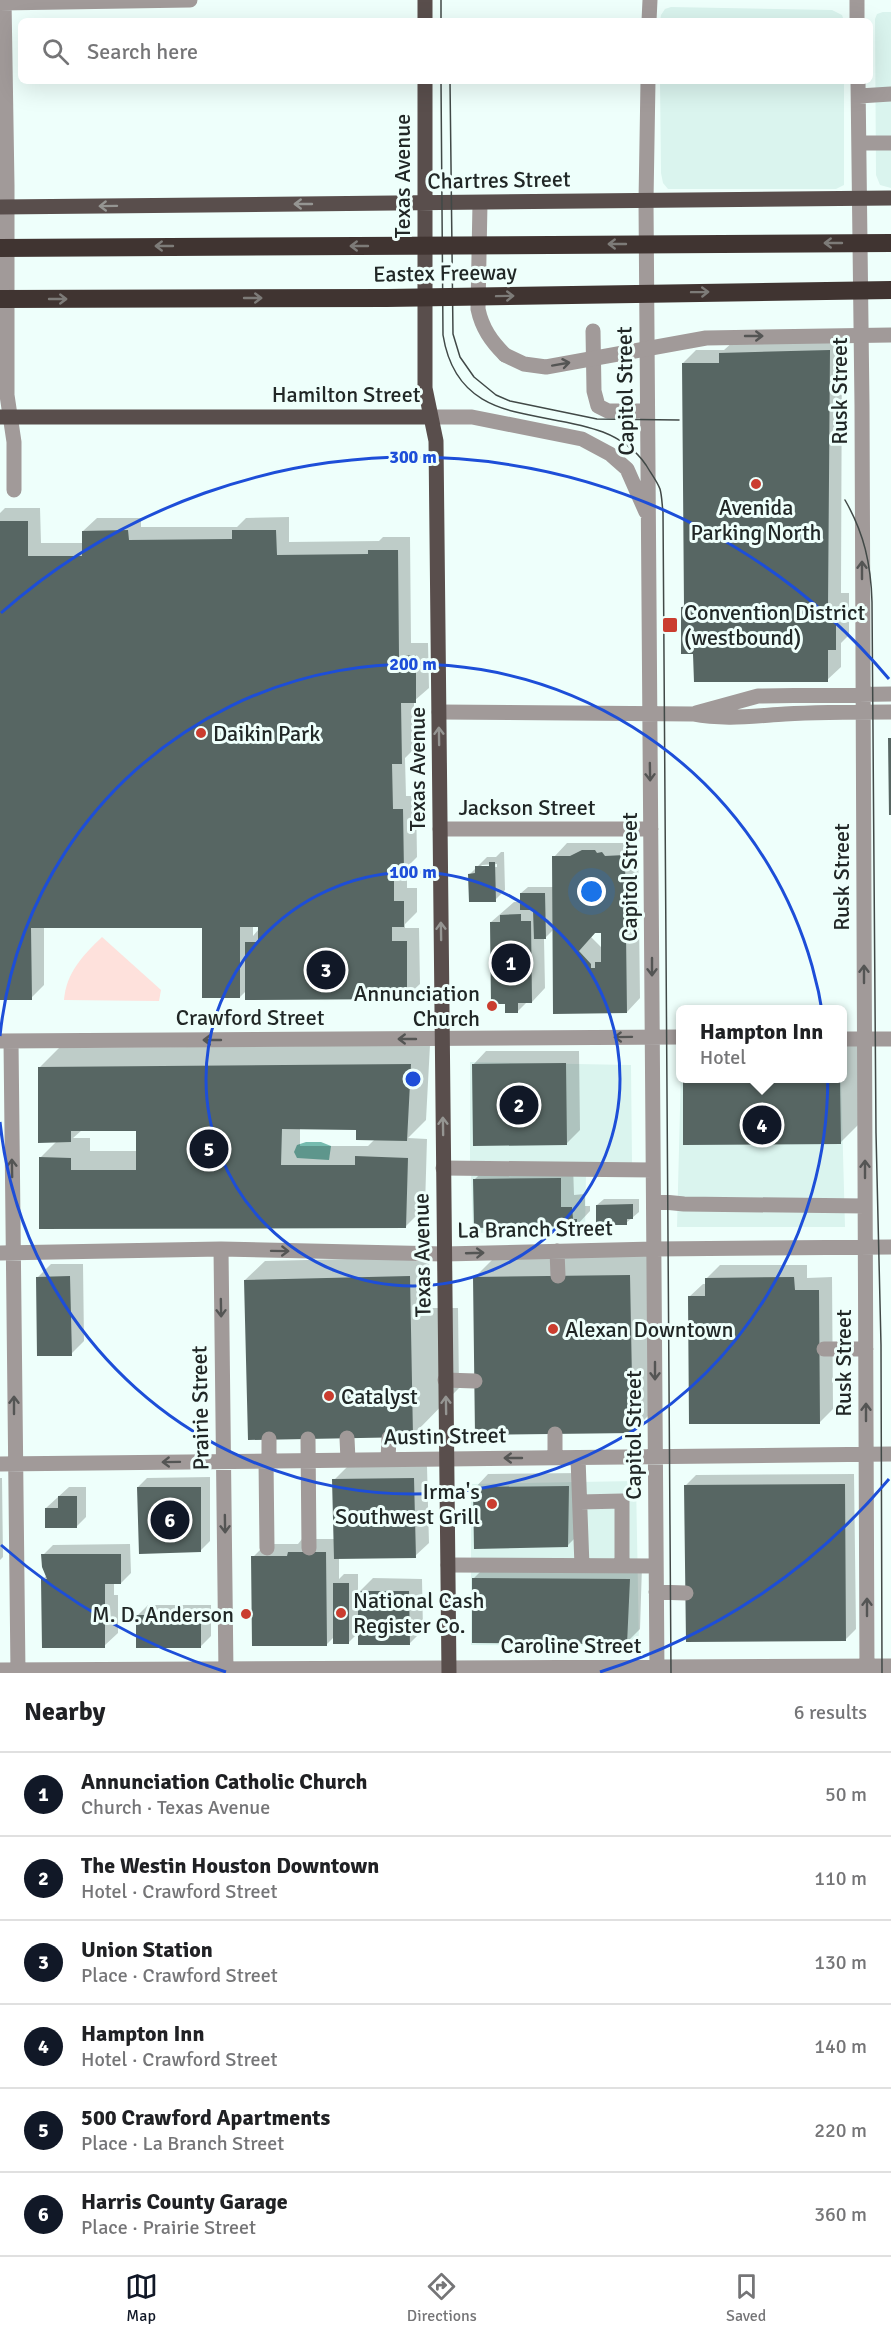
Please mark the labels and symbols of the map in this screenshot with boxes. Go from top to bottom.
street label: Texas Avenue [389,114,416,238]
street label: Chartres Street [427,165,571,195]
one-way arrow [294,198,314,210]
one-way arrow [99,200,119,212]
one-way arrow [823,237,843,249]
one-way arrow [607,239,627,250]
one-way arrow [154,240,174,252]
one-way arrow [349,240,369,252]
street label: Eastex Freeway [373,258,518,288]
one-way arrow [690,286,710,298]
one-way arrow [495,290,515,301]
one-way arrow [243,292,263,304]
one-way arrow [48,293,68,305]
street label: Capitol Street [610,326,640,456]
one-way arrow [743,330,763,342]
street label: Rusk Street [826,337,853,445]
one-way arrow [551,358,571,369]
street label: Hamilton Street [272,381,421,408]
text: 300 m [389,446,437,468]
marker: Avenida Parking North [749,477,763,491]
place label: Avenida Parking North [690,494,822,546]
one-way arrow [856,560,868,580]
place label: Convention District (westbound) [684,599,865,651]
marker: Convention District (westbound) [661,616,679,634]
text: 200 m [389,653,437,675]
street label: Texas Avenue [404,707,431,831]
place label: Daikin Park [213,720,320,747]
marker: Daikin Park [194,726,208,740]
one-way arrow [433,726,445,746]
one-way arrow [644,761,656,781]
street label: Jackson Street [459,794,596,821]
street label: Capitol Street [616,812,643,942]
street label: Rusk Street [828,823,855,931]
text: 100 m [389,861,437,883]
your location [577,877,606,906]
one-way arrow [435,921,447,941]
pin: 1 [492,940,530,986]
pin: 3 [306,948,346,992]
one-way arrow [646,956,658,976]
one-way arrow [858,964,870,984]
place label: Annunciation Church [354,980,480,1032]
marker: Annunciation Church [485,999,499,1013]
street label: Crawford Street [176,1004,325,1031]
one-way arrow [613,1031,633,1043]
one-way arrow [397,1033,417,1045]
one-way arrow [202,1034,222,1045]
centre of rings [403,1069,423,1089]
pin: 2 [500,1082,538,1128]
pin: 4 [742,1102,782,1148]
one-way arrow [437,1116,449,1136]
pin: 5 [190,1126,228,1172]
one-way arrow [6,1159,18,1179]
one-way arrow [859,1159,871,1179]
street label: Texas Avenue [407,1193,437,1317]
street label: La Branch Street [457,1214,613,1244]
one-way arrow [269,1245,289,1256]
one-way arrow [464,1247,484,1258]
one-way arrow [215,1297,226,1317]
street label: Rusk Street [830,1309,857,1417]
place label: Alexan Downtown [565,1316,733,1343]
marker: Alexan Downtown [546,1322,560,1336]
street label: Prairie Street [185,1345,215,1471]
one-way arrow [649,1360,661,1380]
street label: Capitol Street [620,1370,647,1500]
place label: Catalyst [341,1383,418,1410]
marker: Catalyst [322,1389,336,1403]
one-way arrow [440,1395,452,1415]
one-way arrow [8,1396,20,1416]
one-way arrow [860,1402,872,1422]
street label: Austin Street [383,1421,507,1451]
one-way arrow [504,1452,524,1464]
one-way arrow [162,1456,182,1468]
place label: Irma's Southwest Grill [335,1478,480,1530]
marker: Irma's Southwest Grill [485,1497,499,1511]
pin: 6 [150,1498,190,1543]
one-way arrow [219,1513,230,1533]
place label: National Cash Register Co. [353,1587,484,1639]
one-way arrow [861,1597,873,1617]
place label: M. D. Anderson [92,1601,234,1628]
marker: National Cash Register Co. [334,1606,348,1620]
marker: M. D. Anderson [239,1607,253,1621]
street label: Caroline Street [501,1632,642,1659]

